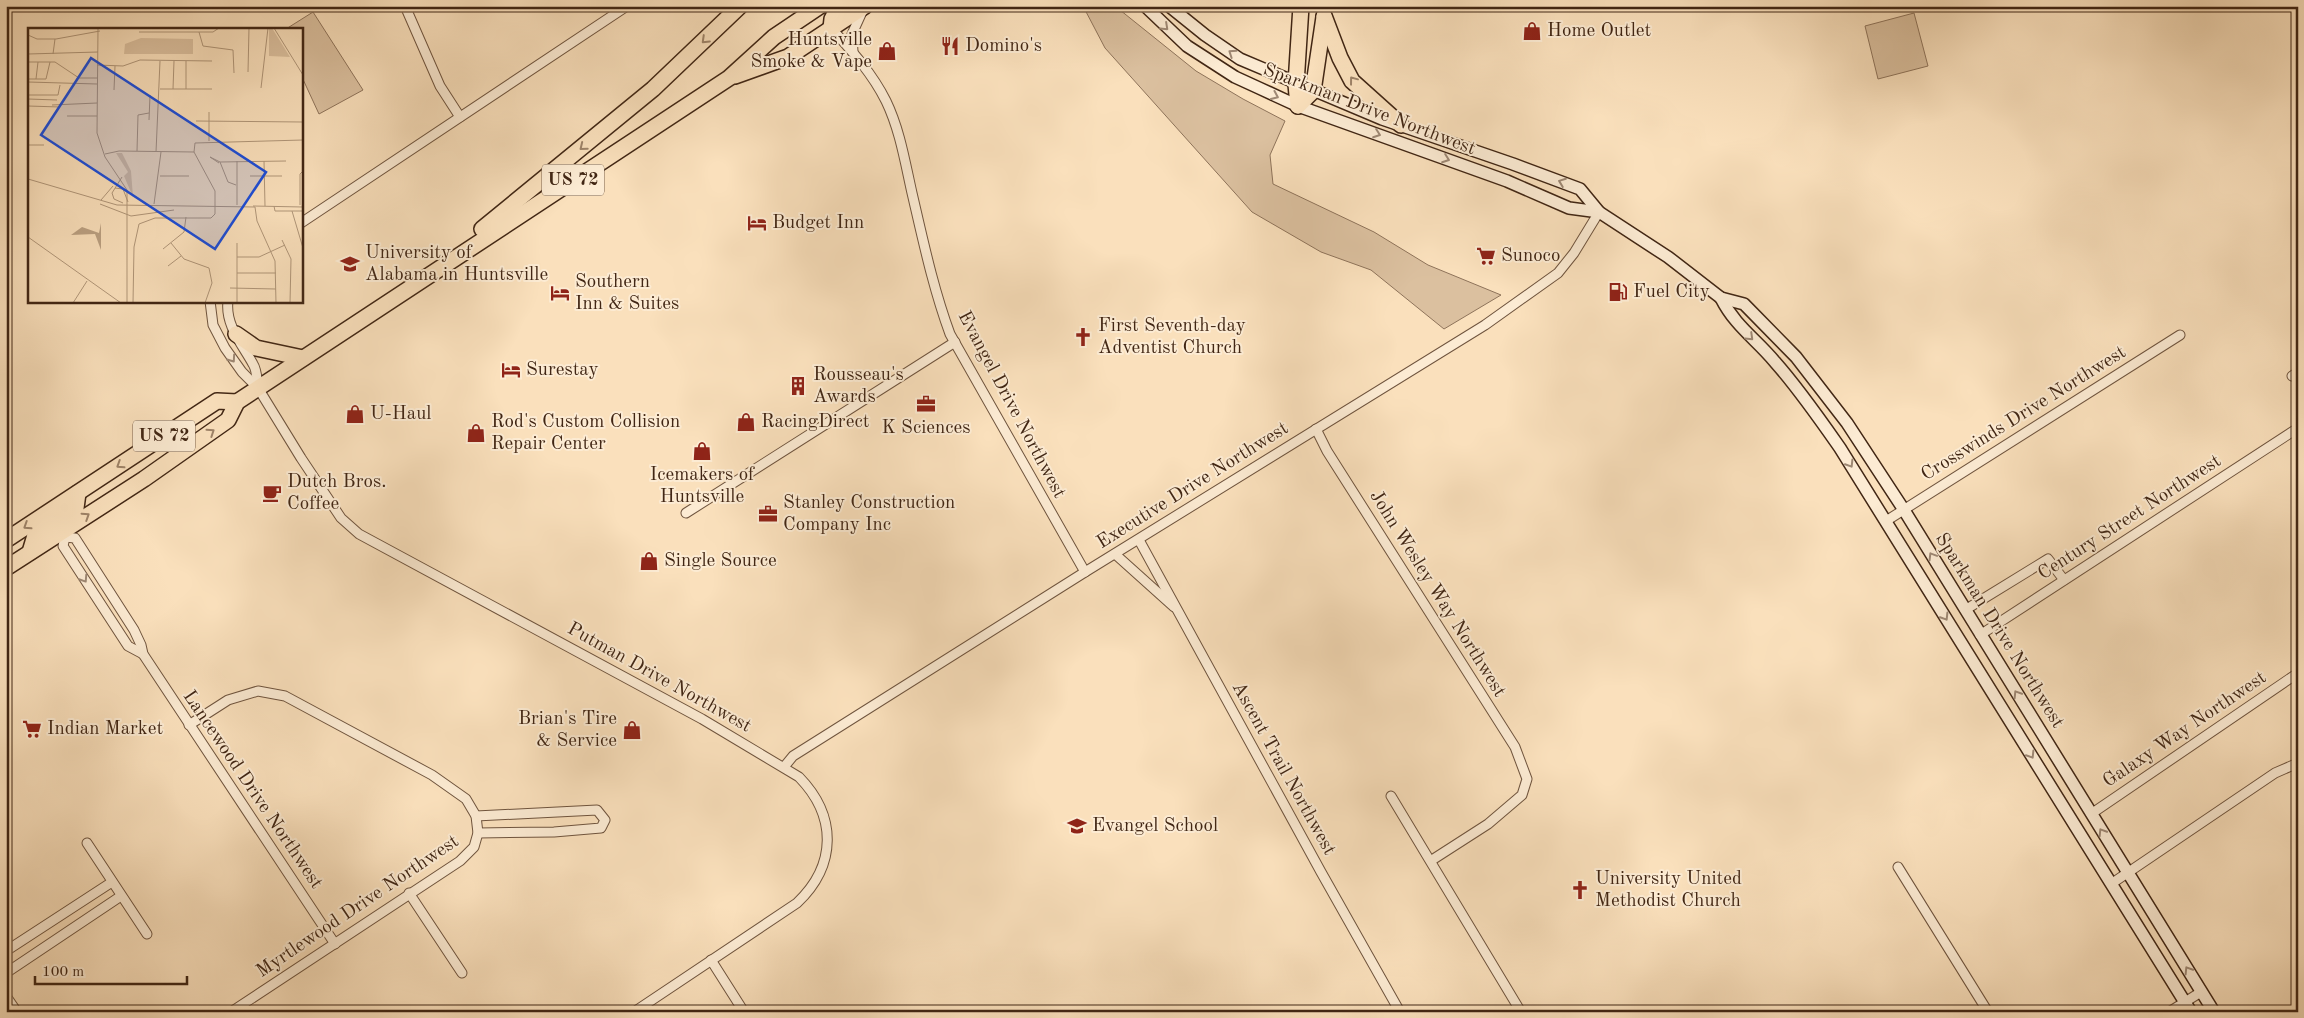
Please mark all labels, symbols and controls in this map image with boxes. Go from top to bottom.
shop icon: Home Outlet [1521,20,1543,42]
one-way arrow [1160,21,1169,30]
place label: Home Outlet [1547,22,1651,41]
inset map [28,28,302,302]
place label: Huntsville Smoke & Vape [750,31,872,72]
one-way arrow [702,34,711,43]
restaurant icon: Domino's [939,35,961,57]
place label: Domino's [965,37,1042,56]
shop icon: Huntsville Smoke & Vape [876,40,898,62]
one-way arrow [1228,50,1237,60]
street label: Sparkman Drive Northwest [1260,61,1478,159]
one-way arrow [1350,76,1359,85]
one-way arrow [1270,89,1279,100]
one-way arrow [1372,128,1381,138]
one-way arrow [579,142,588,151]
one-way arrow [1441,153,1449,163]
road number: US 72 [542,164,604,196]
one-way arrow [1558,178,1567,188]
hotel icon: Budget Inn [746,212,768,234]
place label: Budget Inn [772,214,864,233]
place label: University of Alabama in Huntsville [365,244,548,285]
supermarket icon: Sunoco [1475,245,1497,267]
place label: Sunoco [1501,247,1560,266]
school or university icon: University of Alabama in Huntsville [339,253,361,275]
place label: Southern Inn & Suites [575,273,679,314]
fuel station icon: Fuel City [1607,281,1629,303]
hotel icon: Southern Inn & Suites [549,282,571,304]
place label: Fuel City [1633,283,1710,302]
street label: Evangel Drive Northwest [954,308,1068,502]
place label: First Seventh-day Adventist Church [1098,317,1246,358]
church icon: First Seventh-day Adventist Church [1072,326,1094,348]
one-way arrow [1744,331,1753,340]
street label: Crosswinds Drive Northwest [1918,343,2130,485]
one-way arrow [226,353,235,363]
hotel icon: Surestay [500,359,522,381]
place label: Surestay [526,361,599,380]
place label: Rousseau's Awards [813,366,904,407]
building icon: Rousseau's Awards [787,375,809,397]
office icon: K Sciences [915,393,937,415]
shop icon: U-Haul [344,403,366,425]
place label: U-Haul [370,405,431,424]
shop icon: RacingDirect [735,411,757,433]
place label: Rod's Custom Collision Repair Center [491,413,680,454]
place label: RacingDirect [761,413,869,432]
place label: K Sciences [881,419,971,438]
street label: Executive Drive Northwest [1094,419,1292,553]
road number: US 72 [133,421,195,452]
shop icon: Rod's Custom Collision Repair Center [465,422,487,444]
one-way arrow [205,429,215,438]
shop icon: Icemakers of Huntsville [691,440,713,462]
street label: Century Street Northwest [2035,452,2225,584]
one-way arrow [116,459,126,468]
one-way arrow [1843,459,1853,468]
place label: Icemakers of Huntsville [650,466,755,507]
place label: Dutch Bros. Coffee [287,473,386,514]
cafe icon: Dutch Bros. Coffee [261,482,283,504]
street label: John Wesley Way Northwest [1365,487,1509,701]
place label: Stanley Construction Company Inc [783,494,955,535]
office icon: Stanley Construction Company Inc [757,503,779,525]
one-way arrow [80,513,90,522]
one-way arrow [24,520,33,529]
street label: Sparkman Drive Northwest [1931,530,2067,732]
shop icon: Single Source [638,550,660,572]
place label: Single Source [664,552,777,571]
one-way arrow [1928,552,1938,561]
one-way arrow [78,573,87,583]
one-way arrow [1939,611,1949,620]
street label: Putman Drive Northwest [564,620,754,736]
street label: Galaxy Way Northwest [2100,668,2270,792]
street label: Ascent Trail Northwest [1228,679,1338,859]
street label: Lancewood Drive Northwest [179,687,325,893]
one-way arrow [2013,690,2023,699]
place label: Brian's Tire & Service [518,710,617,751]
supermarket icon: Indian Market [21,718,43,740]
shop icon: Brian's Tire & Service [621,719,643,741]
place label: Indian Market [47,720,163,739]
one-way arrow [2025,749,2034,758]
school or university icon: Evangel School [1066,815,1088,837]
place label: Evangel School [1092,817,1218,836]
one-way arrow [2099,829,2109,838]
street label: Myrtlewood Drive Northwest [253,832,463,982]
place label: University United Methodist Church [1595,870,1742,911]
church icon: University United Methodist Church [1569,879,1591,901]
scale bar [35,953,188,985]
text: 100 m [42,965,84,980]
one-way arrow [2185,967,2194,976]

